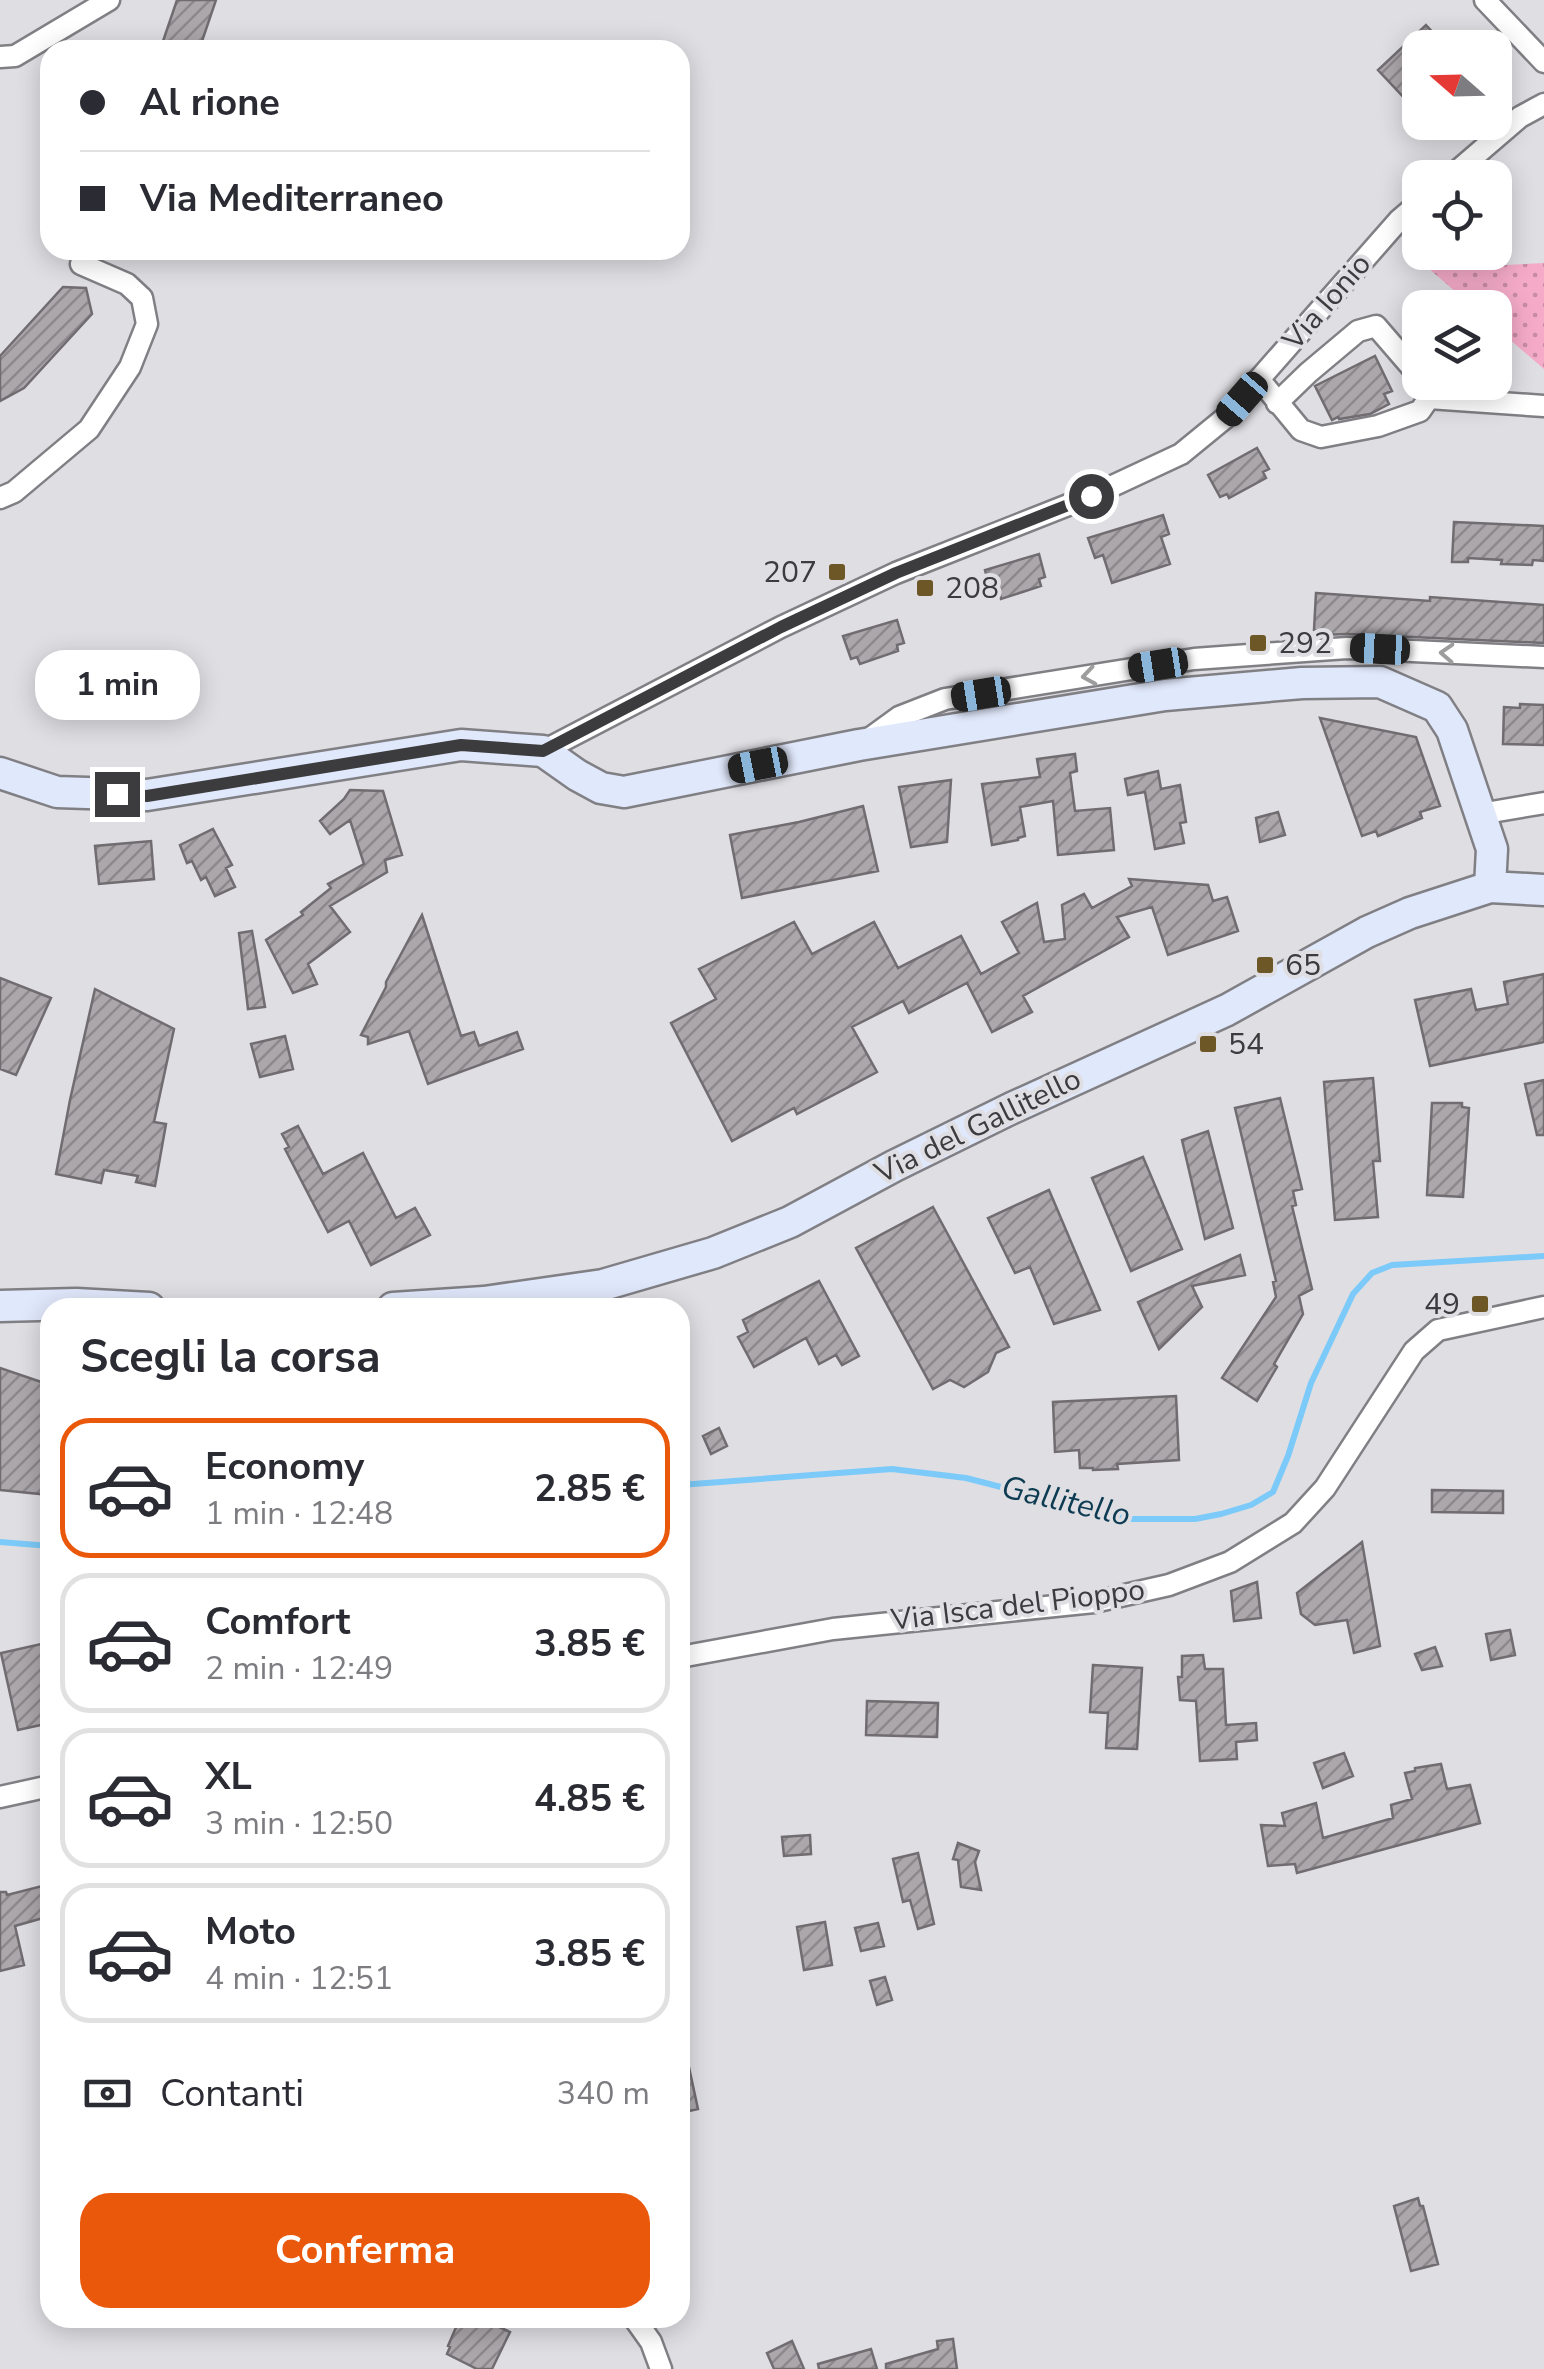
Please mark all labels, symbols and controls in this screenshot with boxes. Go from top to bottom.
north arrow [1402,30,1512,140]
map controls [1402,30,1512,400]
text: Al rione [140,77,280,128]
button: locate [1402,160,1512,270]
text: Via Mediterraneo [140,173,444,224]
street label: Via Ionio [1273,245,1381,360]
button: layers [1402,290,1512,400]
car [1211,367,1273,431]
route start [1069,474,1114,519]
place label: 207 [763,552,817,593]
marker: 207 [826,561,848,583]
place label: 208 [945,568,999,609]
marker: 208 [914,577,936,599]
place label: 292 [1278,623,1332,664]
marker: 292 [1247,632,1269,654]
car [1349,632,1411,666]
one-way arrow [1438,643,1454,664]
car [1126,645,1190,685]
callout: 1 min [34,649,200,719]
text: 1 min [76,663,159,706]
one-way arrow [1080,665,1097,686]
car [949,674,1013,714]
car [726,745,790,785]
route end [95,772,140,817]
place label: 65 [1285,945,1321,986]
marker: 65 [1254,954,1276,976]
place label: 54 [1228,1024,1264,1065]
marker: 54 [1197,1033,1219,1055]
street label: Via del Gallitello [867,1058,1088,1194]
place label: 49 [1424,1284,1460,1325]
marker: 49 [1469,1293,1491,1315]
text: Scegli la corsa [80,1327,381,1388]
text: Economy [205,1441,364,1492]
icon: car [85,1443,175,1533]
text: 2.85 € [534,1463,645,1514]
water label: Gallitello [997,1465,1135,1537]
text: 1 min · 12:48 [205,1492,393,1535]
street label: Via Isca del Pioppo [888,1569,1147,1641]
text: Comfort [205,1596,350,1647]
icon: car [85,1598,175,1688]
text: 3.85 € [534,1618,645,1669]
text: 2 min · 12:49 [205,1647,393,1690]
text: XL [205,1751,252,1802]
icon: car [85,1753,175,1843]
text: 4.85 € [534,1773,645,1824]
text: 3 min · 12:50 [205,1802,393,1845]
text: Moto [205,1906,296,1957]
icon: car [85,1908,175,1998]
text: 3.85 € [534,1928,645,1979]
text: 4 min · 12:51 [205,1957,393,2000]
icon: cash [80,2066,135,2121]
text: Contanti [160,2068,304,2119]
text: 340 m [557,2072,650,2115]
button: Conferma [80,2193,650,2308]

